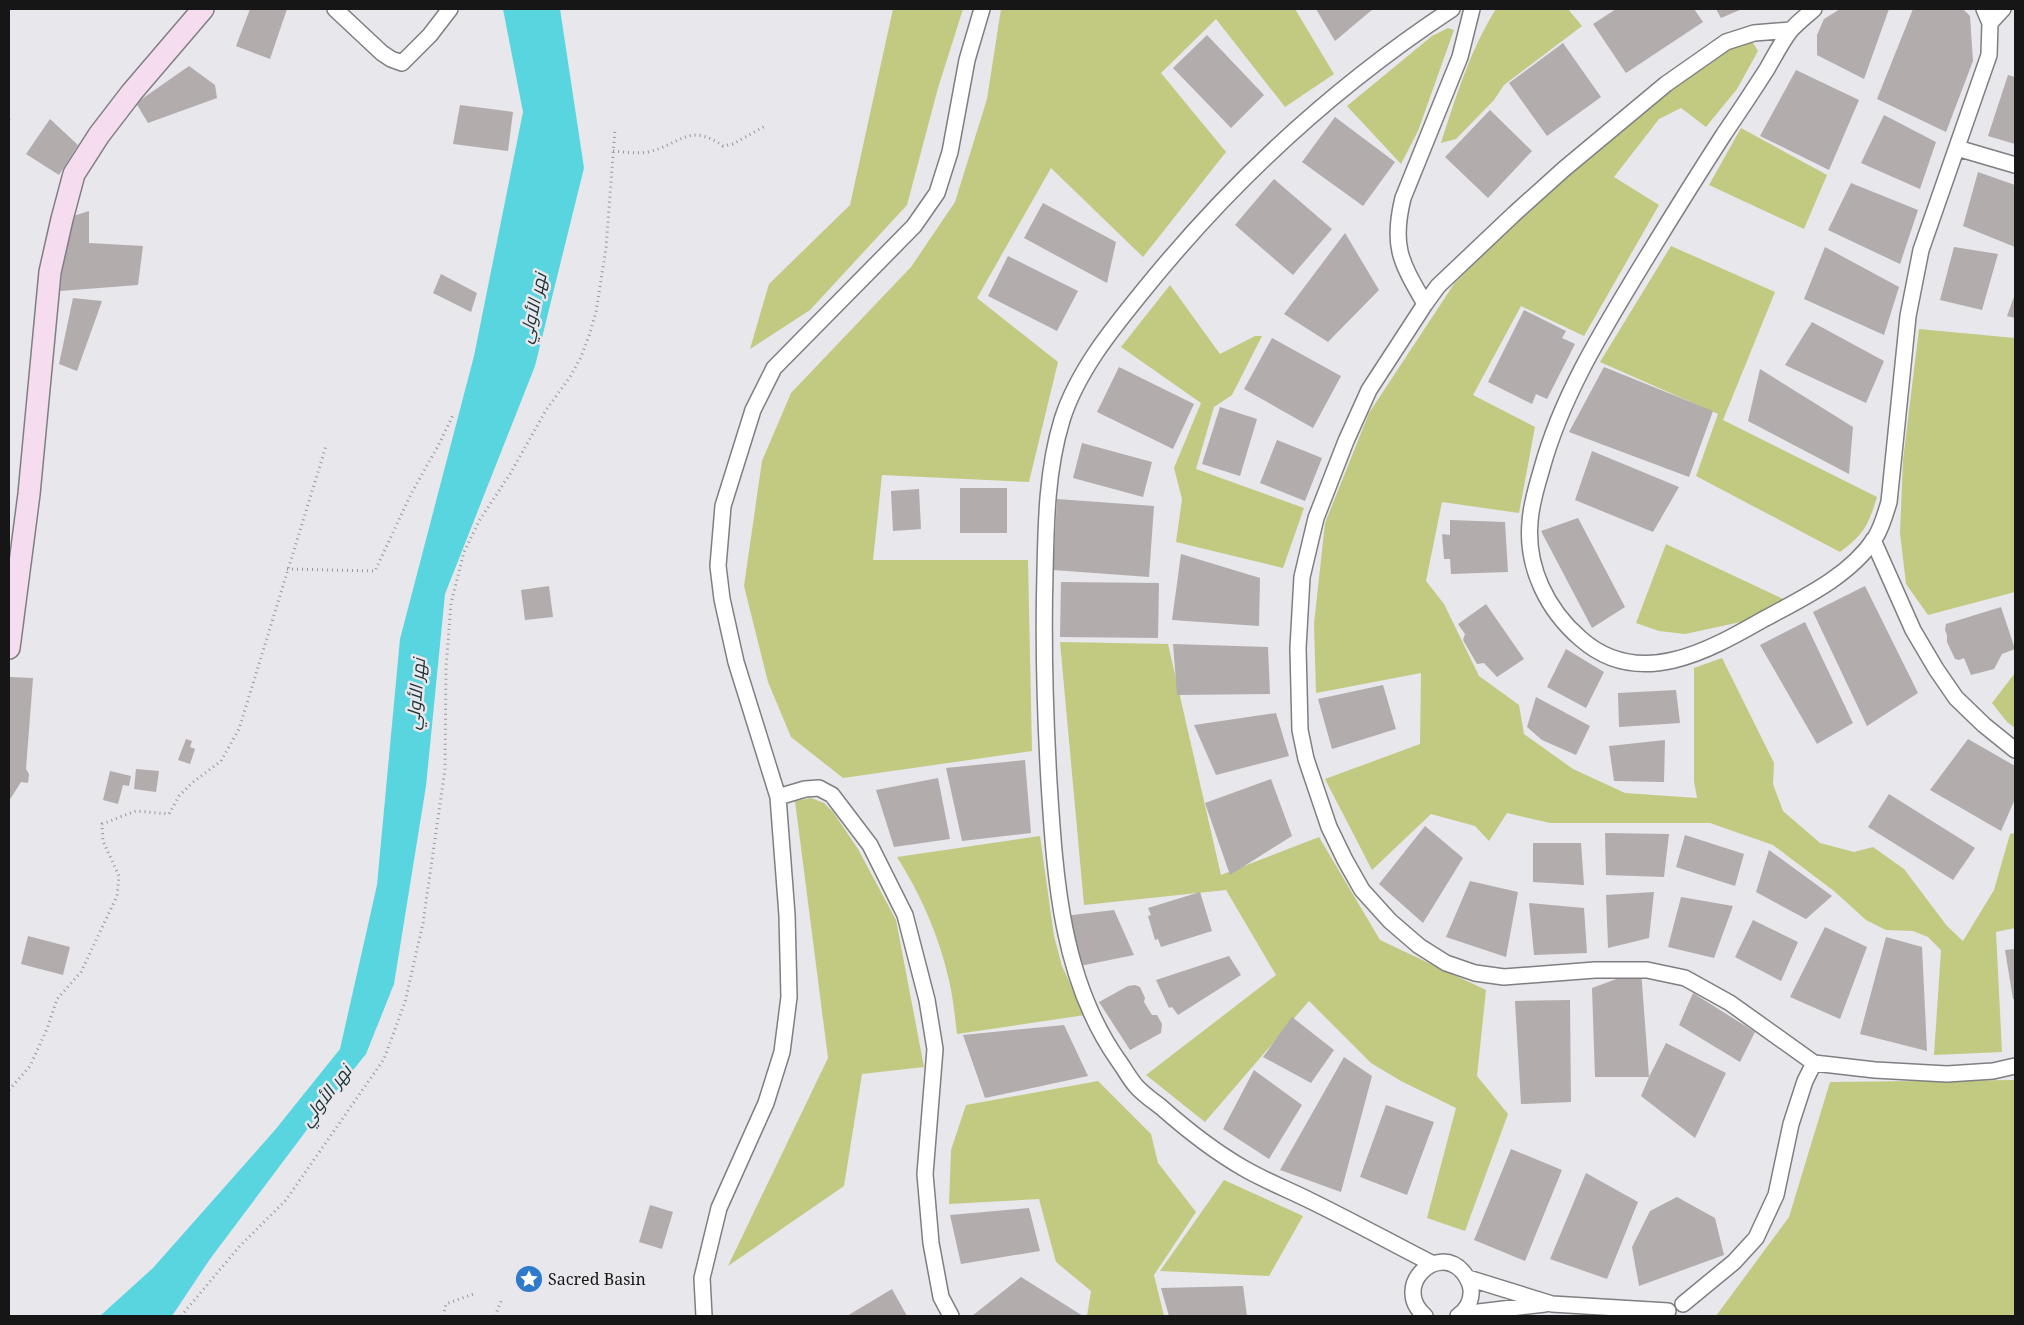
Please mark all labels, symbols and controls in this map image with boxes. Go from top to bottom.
water label: نهر الأولي [512,268,555,346]
water label: نهر الأولي [400,655,433,731]
water label: نهر الأولي [294,1058,360,1132]
place icon: Sacred Basin [514,1264,544,1294]
place label: Sacred Basin [548,1268,646,1290]

